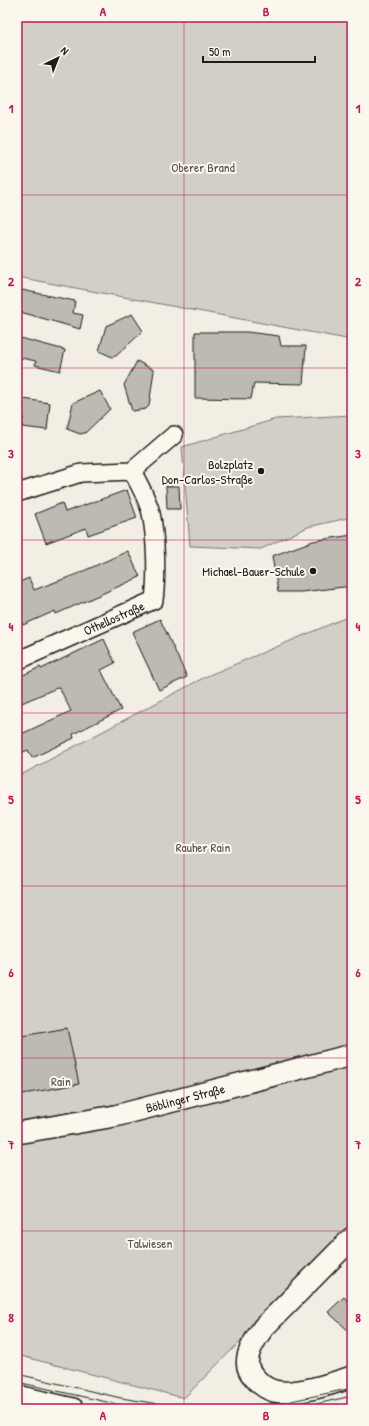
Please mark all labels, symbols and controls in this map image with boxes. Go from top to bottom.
text: A [100,2,107,20]
text: B [263,2,270,20]
north arrow [38,38,78,78]
scale bar [203,38,315,64]
text: 50 m [209,43,230,60]
text: N [58,44,72,58]
text: 1 [9,99,14,117]
text: 1 [356,99,361,117]
park label: Oberer Brand [171,158,235,176]
text: 2 [8,272,15,290]
text: 2 [355,272,362,290]
text: 3 [8,444,14,462]
text: 3 [355,444,361,462]
place label: Bolzplatz Don-Carlos-Straße [162,455,253,488]
marker: Bolzplatz Don-Carlos-Straße [256,466,266,476]
place label: Michael-Bauer-Schule [202,562,305,580]
marker: Michael-Bauer-Schule [308,566,318,576]
street label: Othellostraße [81,596,147,639]
text: 4 [9,617,14,635]
text: 4 [356,617,361,635]
text: 5 [8,790,14,808]
text: 5 [355,790,361,808]
park label: Rauher Rain [176,838,230,856]
text: 6 [8,963,14,981]
text: 6 [355,963,361,981]
park label: Rain [51,1072,71,1090]
street label: Böblinger Straße [144,1079,227,1117]
text: 7 [7,1135,15,1153]
text: 7 [354,1135,362,1153]
park label: Talwiesen [128,1234,173,1252]
text: 8 [8,1308,14,1326]
text: 8 [355,1308,361,1326]
text: A [100,1406,107,1424]
text: B [263,1406,270,1424]

